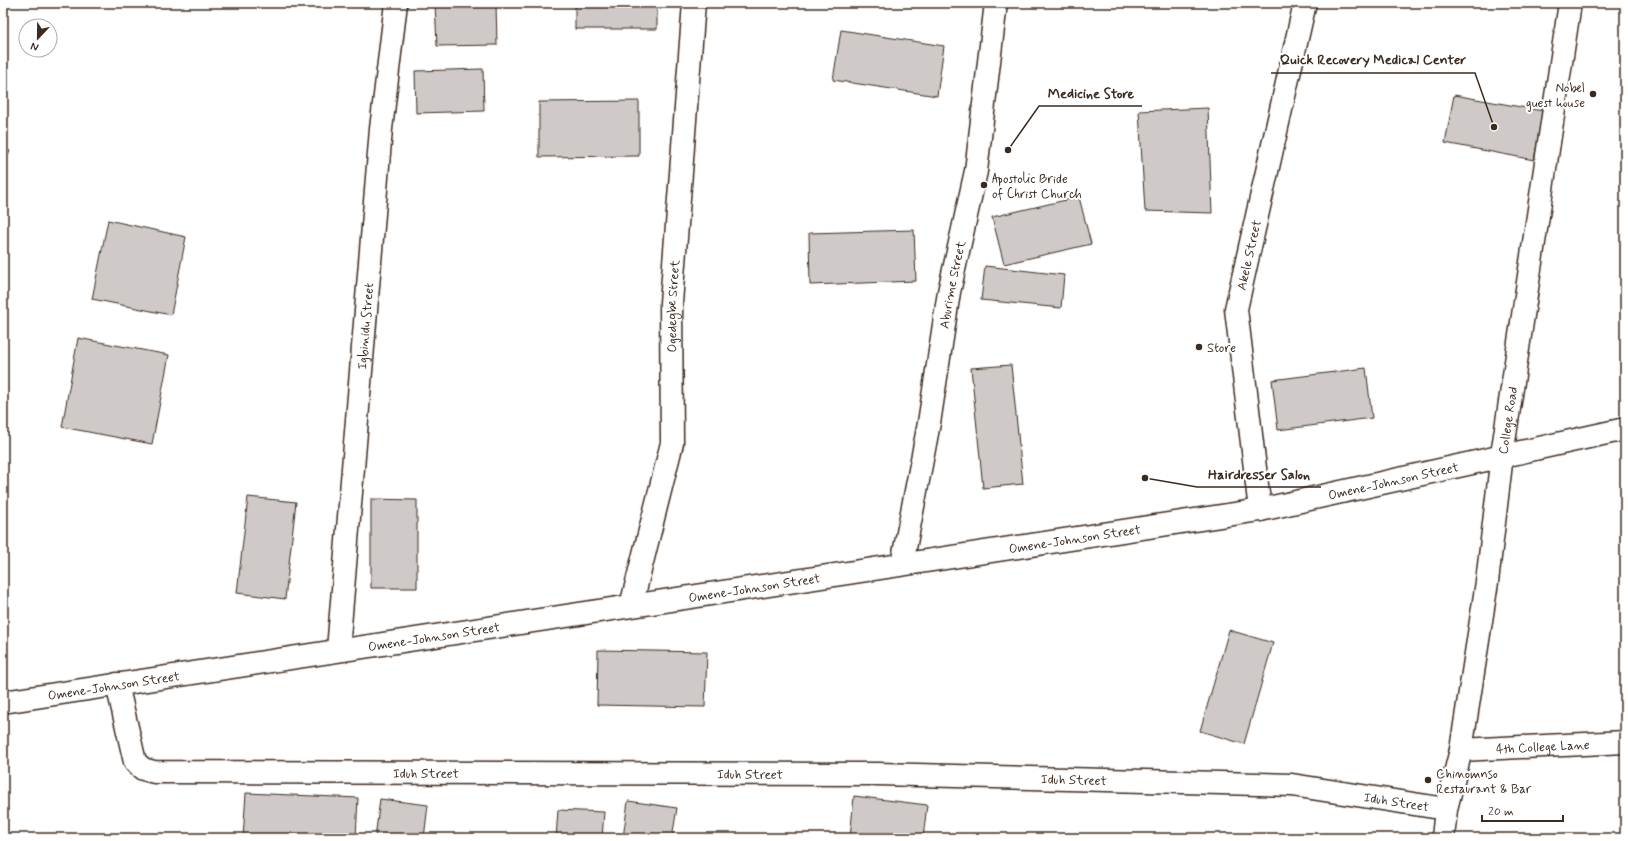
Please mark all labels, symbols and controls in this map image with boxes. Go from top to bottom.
north arrow [18,18,58,58]
text: N [29,38,41,54]
callout: Quick Recovery Medical Center [1271,47,1475,73]
text: Quick Recovery Medical Center [1280,51,1466,69]
callout: Medicine Store [1039,80,1142,106]
place label: Nobel guest house [1526,80,1585,112]
text: Medicine Store [1048,85,1135,103]
marker: Nobel guest house [1588,89,1598,99]
place label: Apostolic Bride of Christ Church [992,171,1082,203]
marker: Apostolic Bride of Christ Church [979,180,989,190]
street label: Akele Street [1234,218,1266,292]
street label: Aburime Street [937,239,970,330]
street label: Ogedegbe Street [664,259,684,353]
street label: Igbinidu Street [354,282,378,370]
place label: Store [1207,340,1236,357]
marker: Store [1194,342,1204,352]
street label: College Road [1495,386,1522,456]
street label: Omene-Johnson Street [1327,459,1460,505]
callout: Hairdresser Salon [1197,461,1321,487]
text: Hairdresser Salon [1208,466,1310,484]
street label: Omene-Johnson Street [1008,521,1142,558]
street label: Omene-Johnson Street [687,570,822,607]
street label: Omene-Johnson Street [367,619,501,656]
street label: Omene-Johnson Street [47,668,181,705]
street label: 4th College Lane [1496,737,1590,758]
street label: Iduh Street [393,766,459,783]
place label: Chinomnso Restaurant & Bar [1436,766,1532,798]
street label: Iduh Street [717,767,783,784]
street label: Iduh Street [1041,771,1107,790]
marker: Chinomnso Restaurant & Bar [1423,775,1433,785]
street label: Iduh Street [1362,789,1430,816]
scale bar [1482,797,1563,823]
text: 20 m [1488,804,1514,820]

